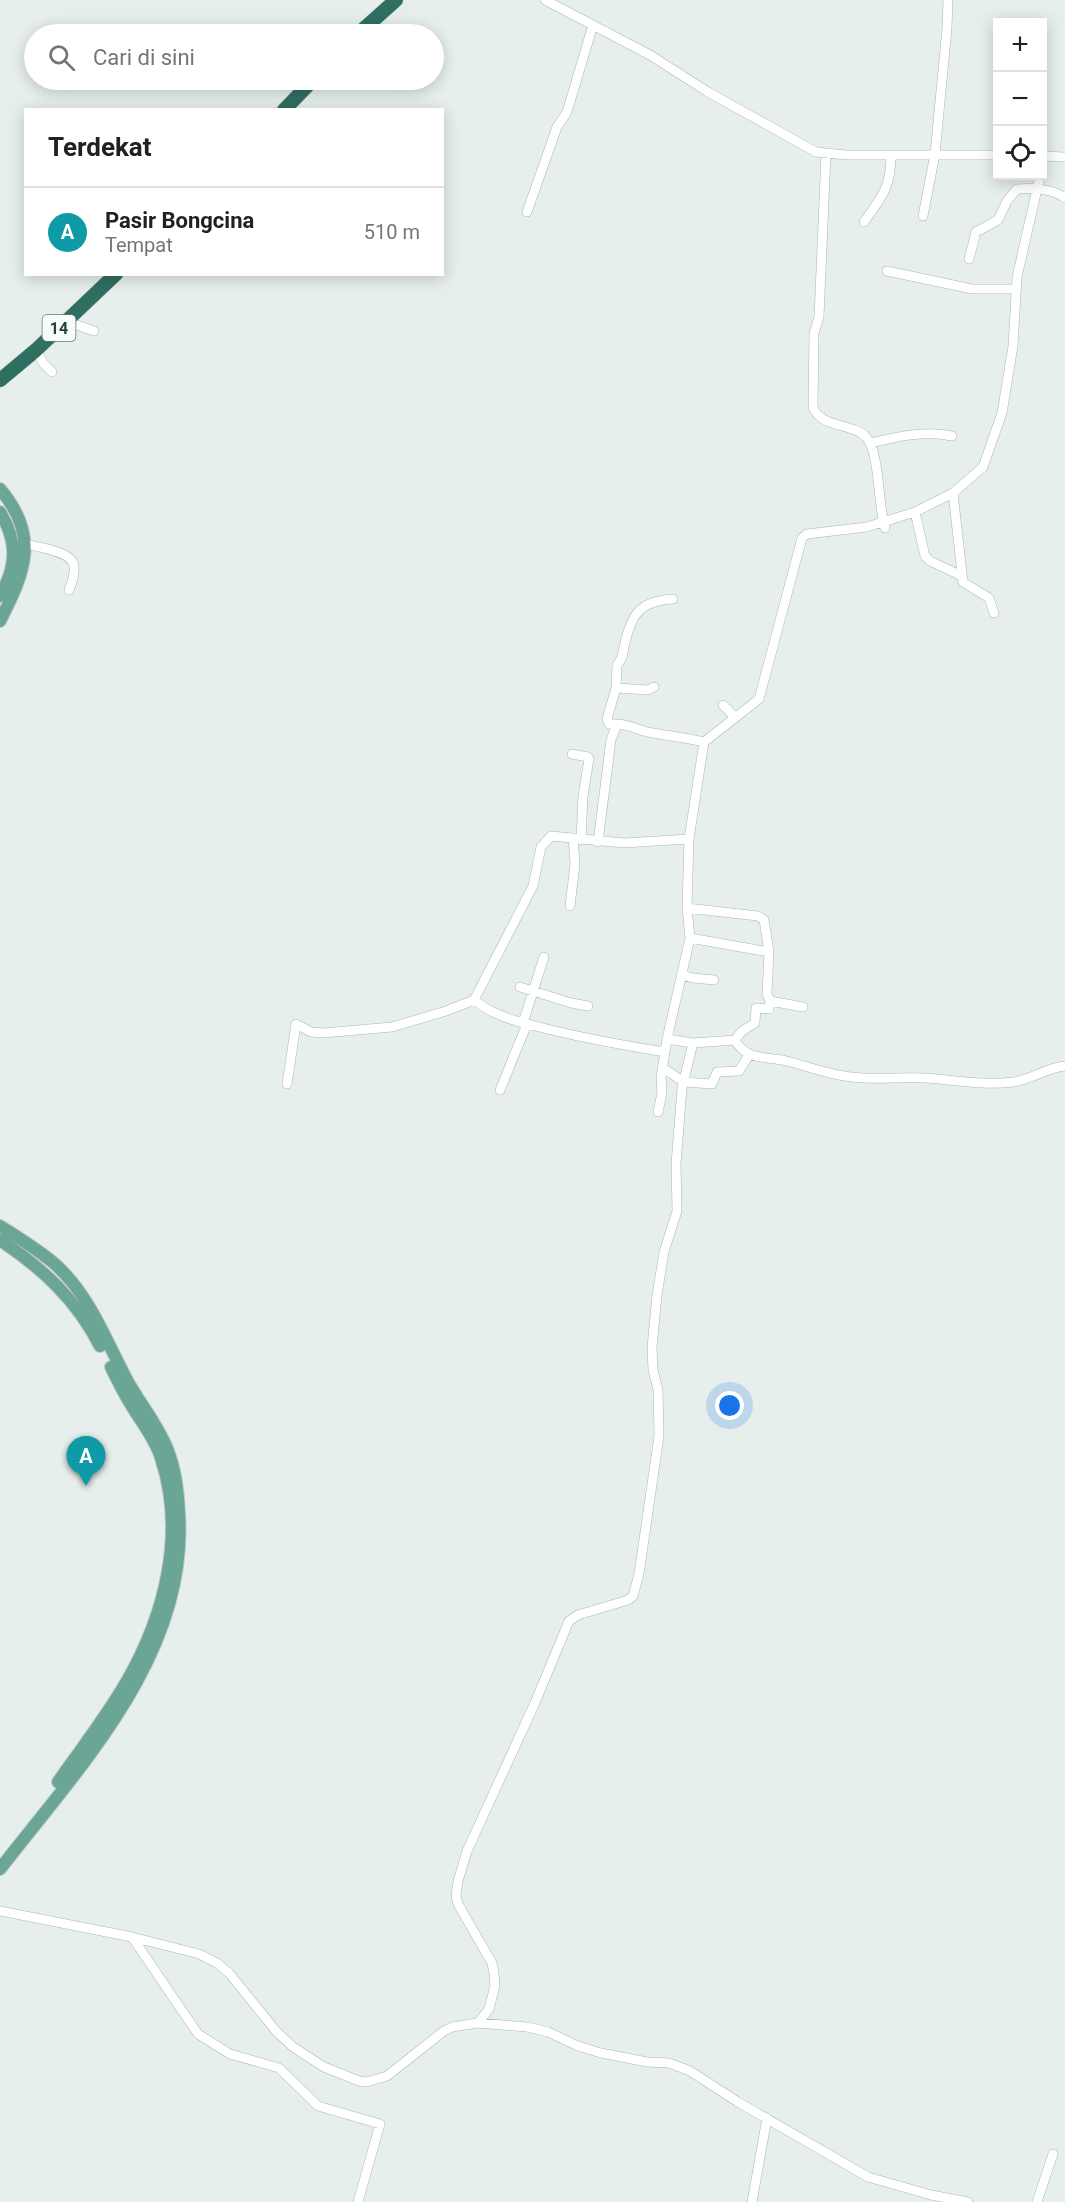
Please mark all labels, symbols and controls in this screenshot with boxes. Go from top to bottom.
map controls [993,18,1047,180]
button: + [993,18,1047,72]
search box [24,24,444,90]
icon: search [45,41,78,74]
text: Cari di sini [93,45,195,70]
button: − [993,72,1047,126]
button: locate [993,126,1047,180]
text: Terdekat [48,132,152,162]
text: Pasir Bongcina [105,208,254,233]
text: A [61,220,74,244]
text: 510 m [364,220,420,244]
text: Tempat [105,233,173,257]
road number: 14 [42,315,76,341]
your location [715,1391,744,1420]
pin: A [66,1436,106,1486]

